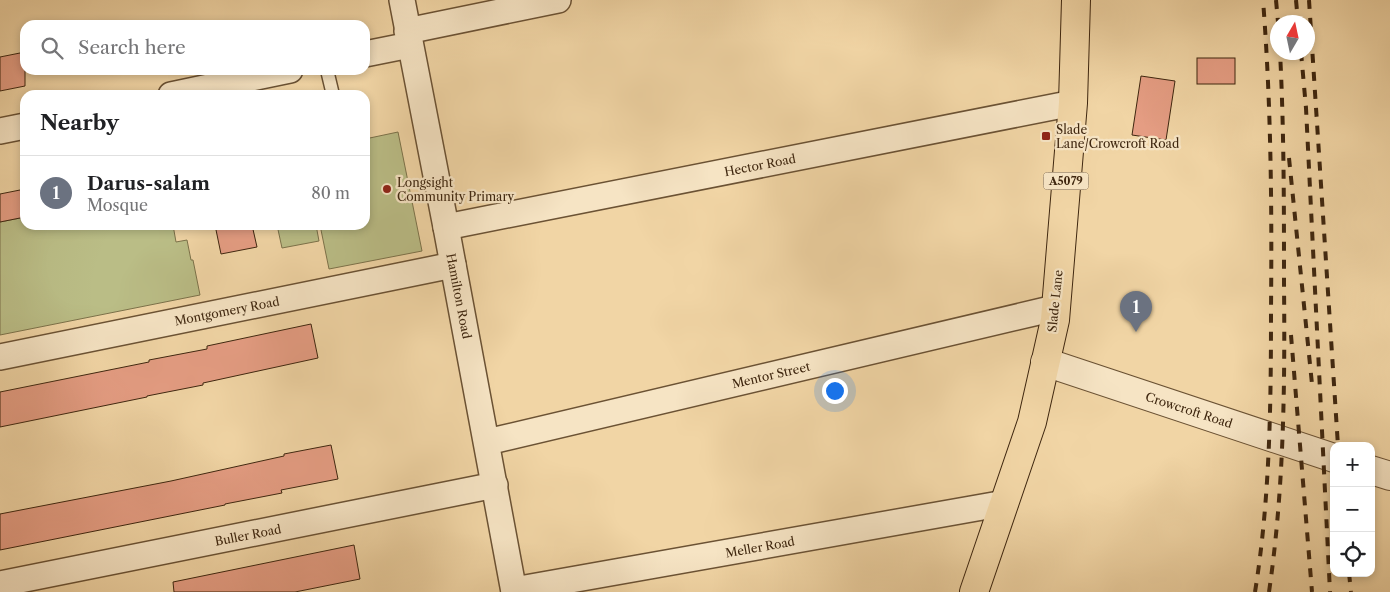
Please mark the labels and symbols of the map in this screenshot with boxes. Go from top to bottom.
north arrow [1270,15,1315,60]
place label: Slade Lane/Crowcroft Road [1056,122,1180,151]
marker: Slade Lane/Crowcroft Road [1040,130,1052,142]
street label: Hector Road [723,151,798,179]
road number: A5079 [1044,172,1088,190]
place label: Longsight Community Primary [397,175,514,204]
marker: Longsight Community Primary [381,183,393,195]
street label: Hamilton Road [443,252,475,341]
street label: Slade Lane [1044,269,1066,333]
pin: 1 [1120,291,1152,332]
street label: Montgomery Road [173,293,281,329]
street label: Mentor Street [730,359,812,391]
your location [822,378,848,404]
street label: Crowcroft Road [1144,389,1235,431]
street label: Buller Road [214,521,283,549]
street label: Meller Road [724,533,797,560]

